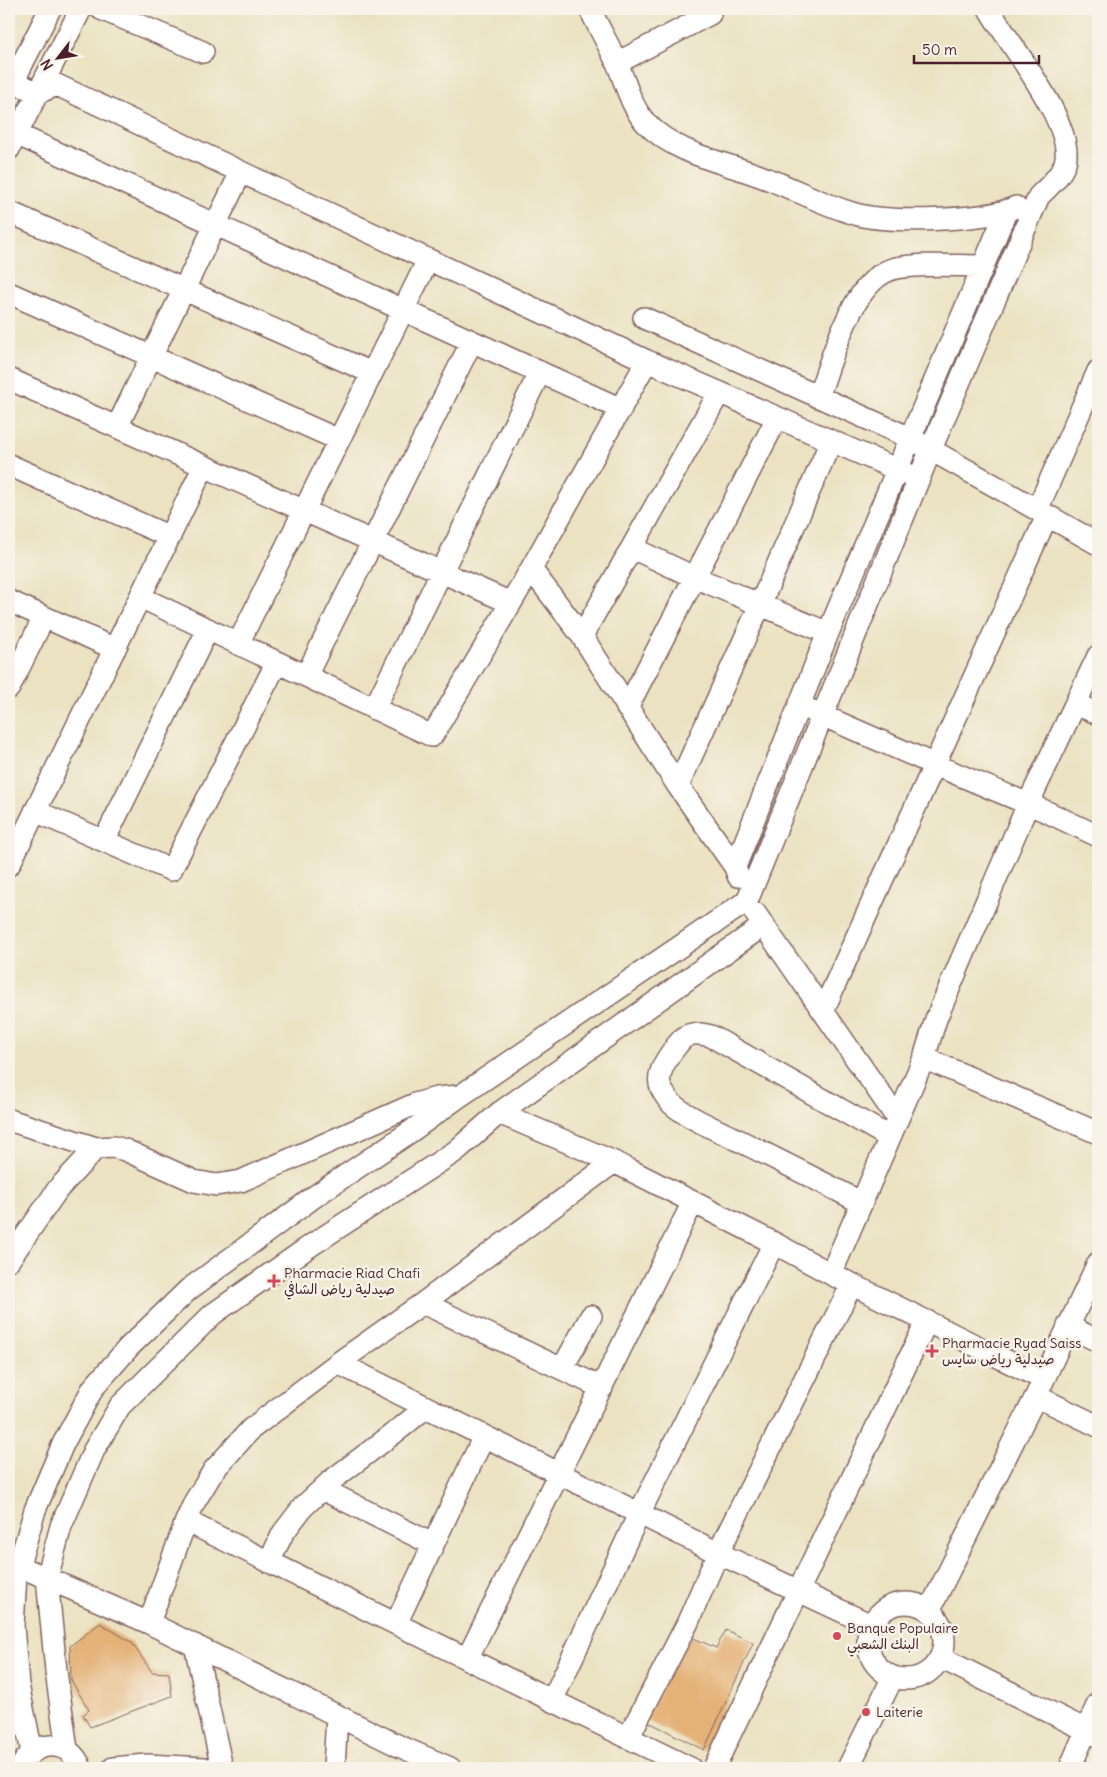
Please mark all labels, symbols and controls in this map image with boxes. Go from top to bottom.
north arrow [32,32,82,82]
scale bar [914,32,1040,64]
text: 50 m [922,40,957,59]
text: N [37,56,57,73]
place label: Pharmacie Riad Chafi صيدلية رياض الشافي [284,1264,420,1300]
marker: Pharmacie Riad Chafi صيدلية رياض الشافي [268,1275,280,1287]
place label: Pharmacie Ryad Saiss صيدلية رياض سايس [942,1334,1081,1368]
marker: Pharmacie Ryad Saiss صيدلية رياض سايس [926,1345,938,1357]
place label: Banque Populaire البنك الشعبي [847,1619,958,1657]
marker: Banque Populaire البنك الشعبي [831,1630,843,1642]
place label: Laiterie [876,1703,923,1721]
marker: Laiterie [860,1706,872,1718]

